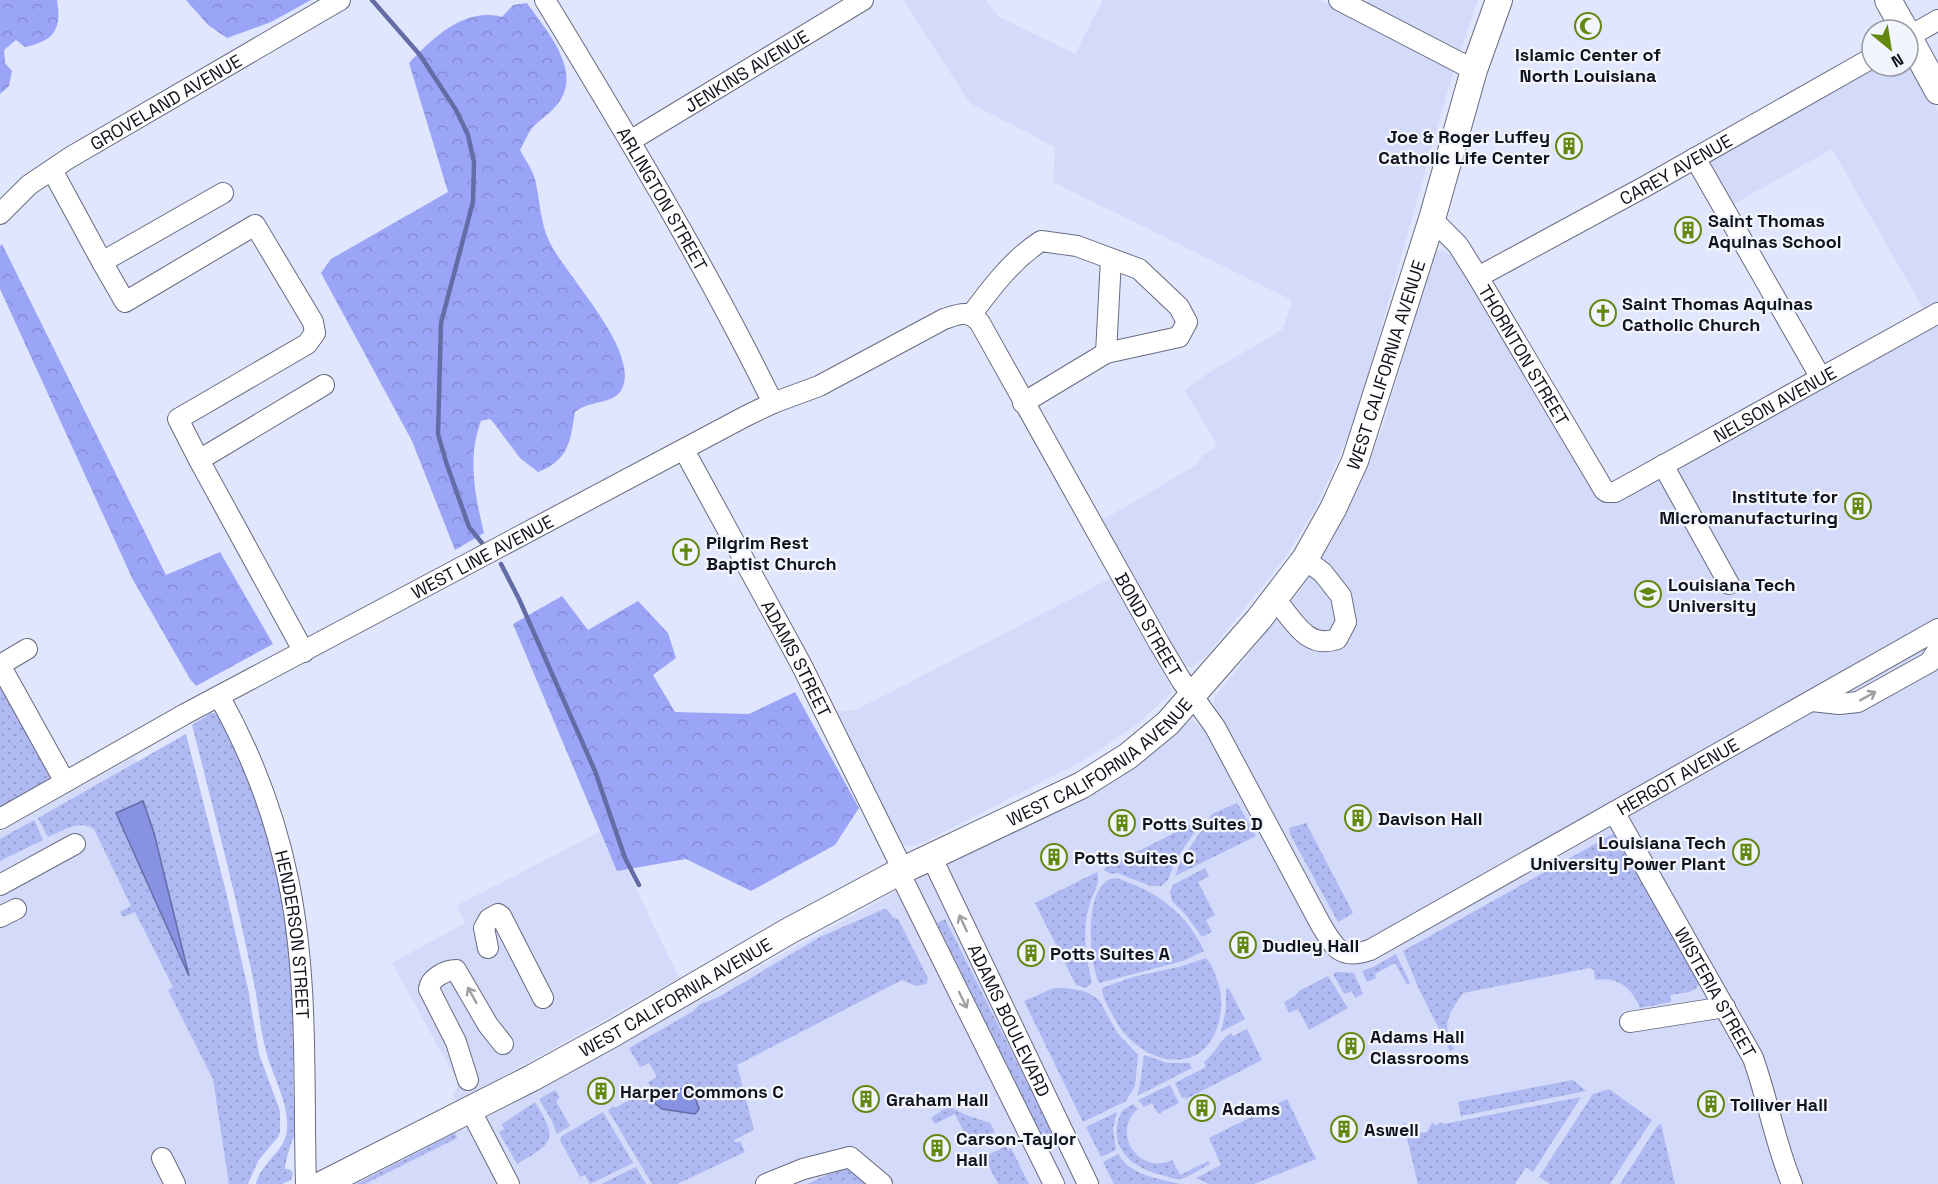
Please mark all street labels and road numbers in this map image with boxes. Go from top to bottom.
street label: JENKINS AVENUE [680,24,813,117]
street label: GROVELAND AVENUE [86,49,245,155]
street label: ARLINGTON STREET [612,123,713,275]
street label: CAREY AVENUE [1615,128,1736,210]
street label: WEST CALIFORNIA AVENUE [1341,257,1430,473]
street label: THORNTON STREET [1474,280,1575,430]
street label: NELSON AVENUE [1709,360,1840,447]
street label: WEST LINE AVENUE [407,509,557,603]
street label: BOND STREET [1110,568,1188,681]
street label: ADAMS STREET [757,596,837,721]
street label: WEST CALIFORNIA AVENUE [1003,693,1197,831]
street label: HERGOT AVENUE [1612,732,1743,820]
street label: HENDERSON STREET [270,847,315,1020]
street label: WISTERIA STREET [1670,923,1762,1062]
street label: WEST CALIFORNIA AVENUE [575,932,776,1062]
street label: ADAMS BOULEVARD [963,940,1056,1100]

